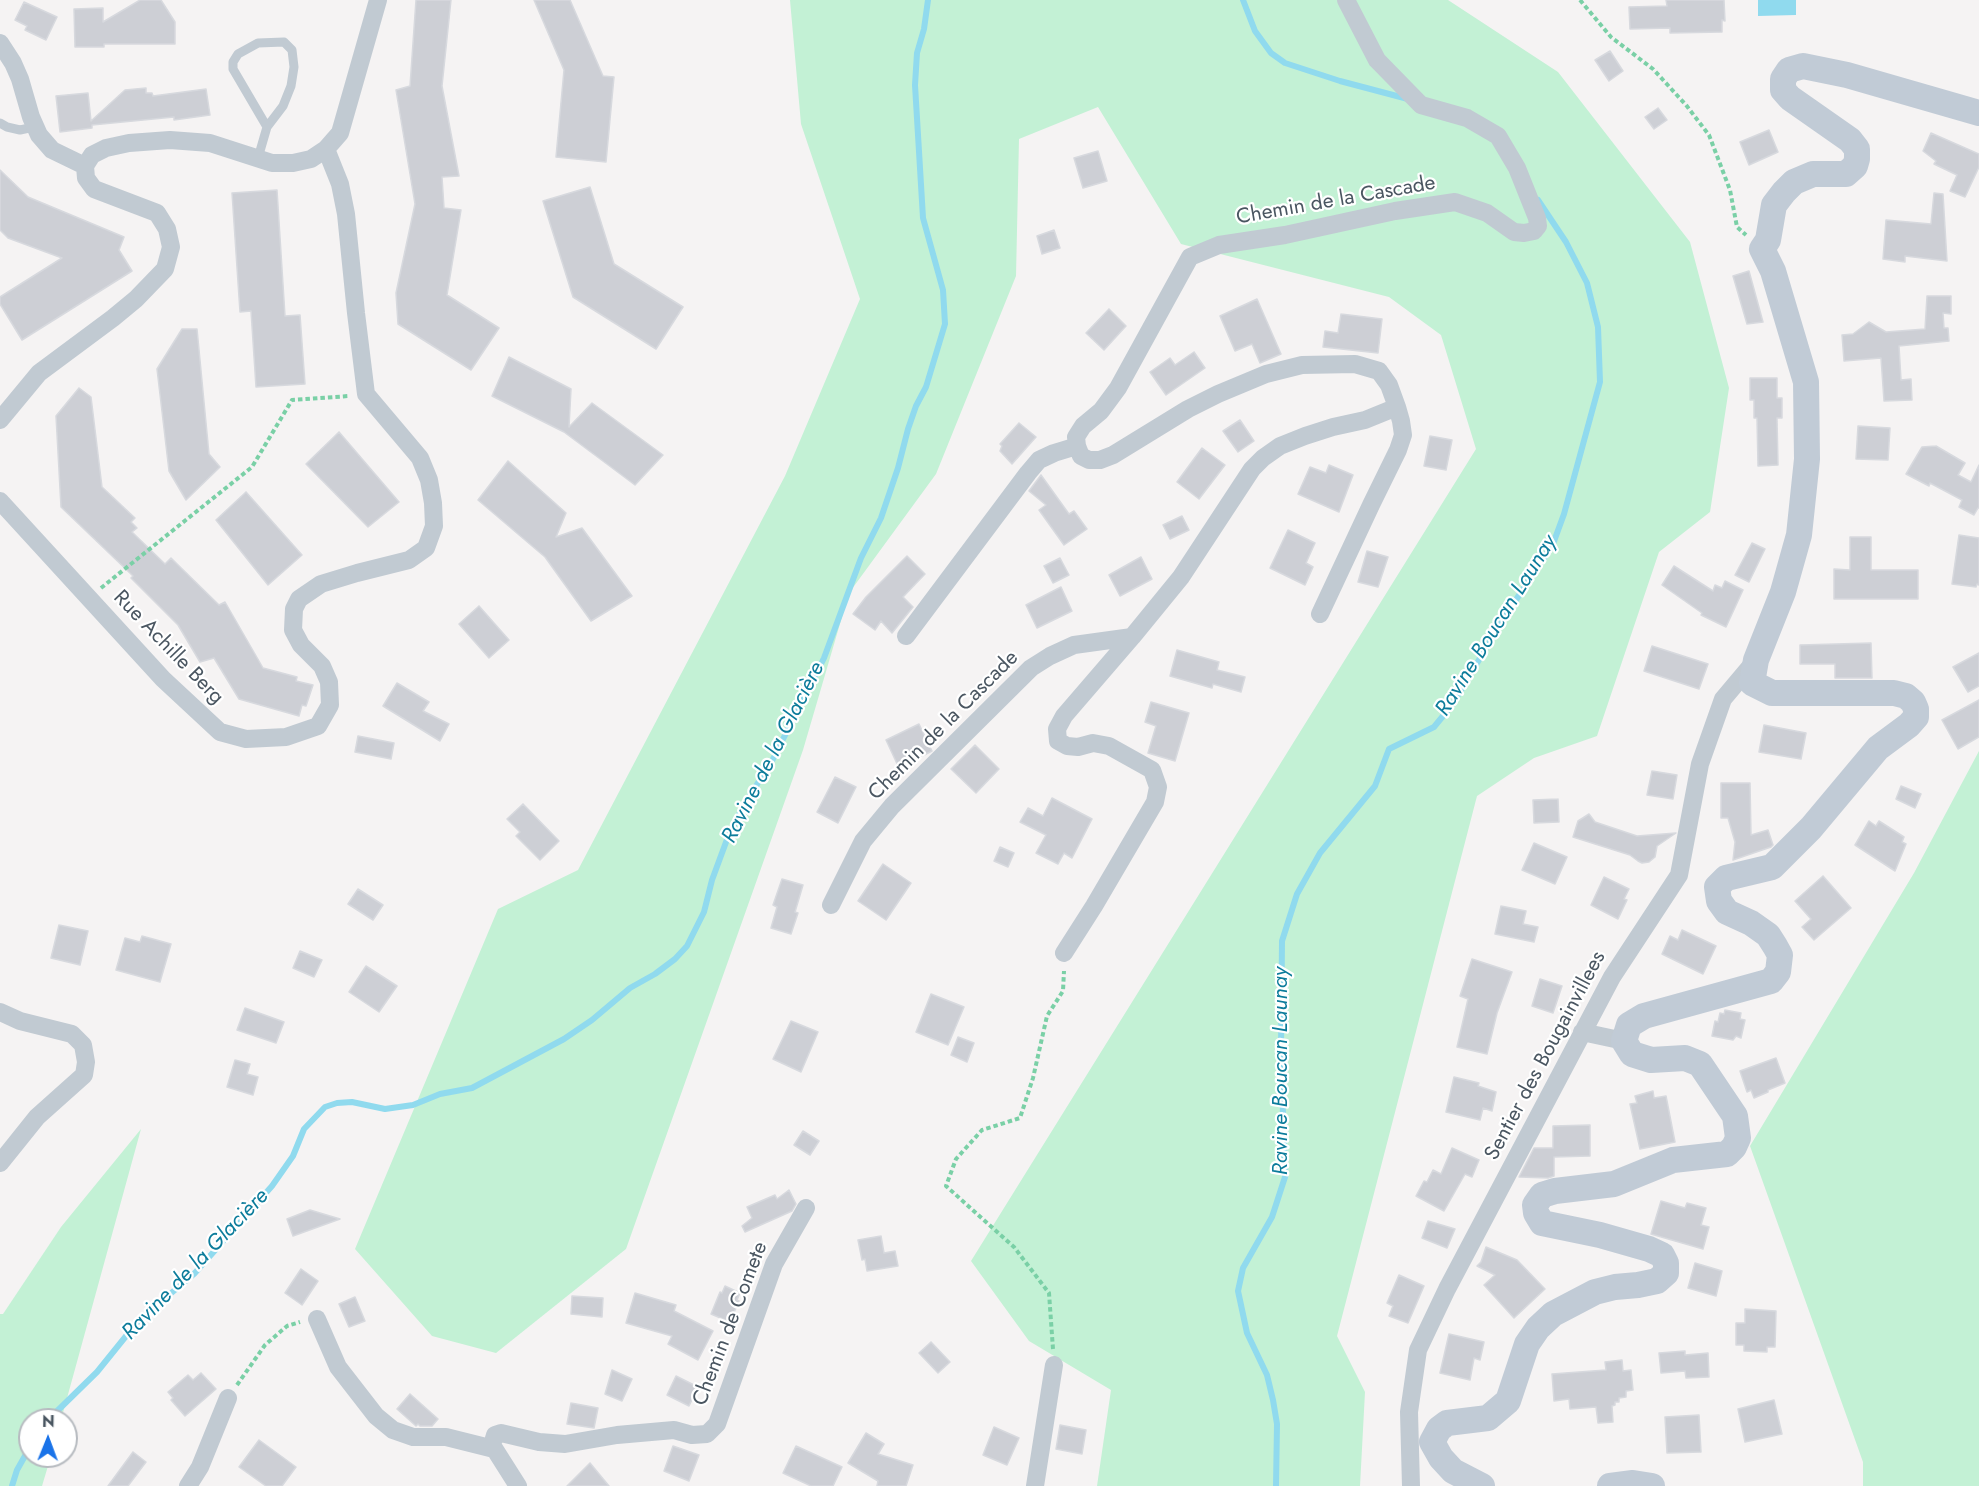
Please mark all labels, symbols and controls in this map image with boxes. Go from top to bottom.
street label: Chemin de la Cascade [1235,171,1437,231]
water label: Ravine Boucan Launay [1431,531,1563,721]
street label: Rue Achille Berg [107,586,229,710]
street label: Chemin de la Cascade [864,646,1024,806]
water label: Ravine de la Glacière [717,658,831,848]
street label: Sentier des Bougainvillees [1480,947,1612,1165]
water label: Ravine Boucan Launay [1269,967,1295,1175]
water label: Ravine de la Glacière [117,1184,275,1346]
street label: Chemin de Comete [688,1239,774,1409]
north arrow [18,1408,78,1468]
text: N [42,1410,55,1433]

